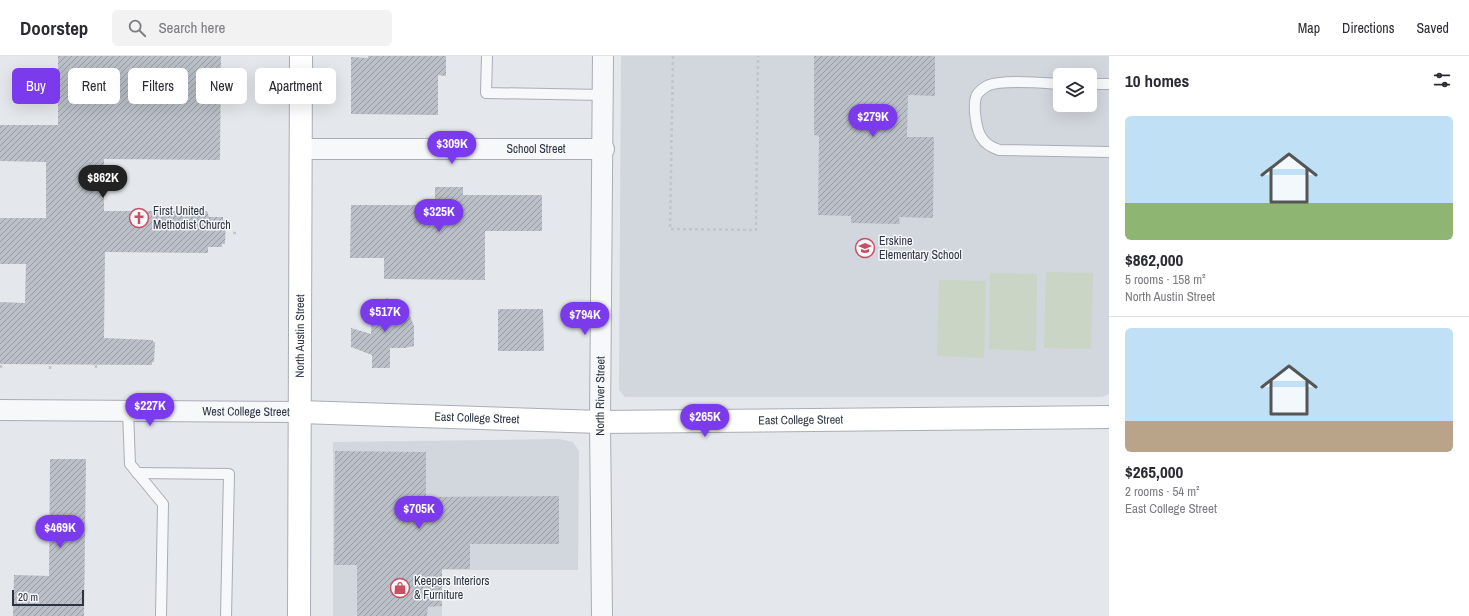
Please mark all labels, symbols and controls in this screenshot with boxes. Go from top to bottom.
search box [112,10,392,46]
text: Doorstep [20,15,88,41]
icon: search [126,17,148,39]
text: Search here [158,17,225,38]
text: Map [1298,19,1320,37]
text: Directions [1342,19,1394,37]
text: Saved [1416,19,1449,37]
chip: Buy [12,68,60,104]
chip: Rent [68,68,120,104]
chip: Filters [128,68,188,104]
chip: New [196,68,247,104]
chip: Apartment [255,68,336,104]
map controls [1053,68,1097,112]
button: layers [1053,68,1097,112]
text: 10 homes [1125,69,1189,92]
icon: filters [1431,69,1453,91]
pin: $279K [845,104,901,138]
text: $279K [857,108,889,125]
pin: $309K [424,131,480,165]
text: $309K [436,135,468,152]
street label: School Street [506,141,566,157]
icon: home [1253,142,1325,214]
pin: $862K [75,165,131,199]
text: $862K [87,169,119,186]
pin: $325K [411,199,467,233]
place label: First United Methodist Church [153,203,231,233]
text: $325K [423,203,455,220]
church icon: First United Methodist Church [128,207,150,229]
place label: Erskine Elementary School [879,233,962,263]
school or university icon: Erskine Elementary School [854,237,876,259]
text: $862,000 [1125,248,1183,271]
text: 5 rooms · 158 m² [1125,271,1206,288]
text: North Austin Street [1125,288,1215,305]
street label: North Austin Street [292,294,308,378]
pin: $517K [357,299,413,333]
pin: $794K [557,302,613,336]
text: $517K [369,303,401,320]
text: $794K [569,306,601,323]
icon: home [1253,354,1325,426]
street label: North River Street [592,356,609,436]
pin: $227K [122,393,178,427]
text: $227K [134,397,166,414]
street label: West College Street [202,403,290,420]
pin: $265K [677,404,733,438]
street label: East College Street [434,408,520,427]
text: $265K [689,408,721,425]
street label: East College Street [758,412,844,428]
text: $265,000 [1125,460,1183,483]
text: 2 rooms · 54 m² [1125,483,1200,500]
pin: $705K [391,496,447,530]
text: $705K [403,500,435,517]
text: East College Street [1125,500,1217,517]
pin: $469K [32,515,88,549]
text: $469K [44,519,76,536]
place label: Keepers Interiors & Furniture [414,573,490,603]
shop icon: Keepers Interiors & Furniture [389,577,411,599]
scale bar [12,588,84,607]
text: 20 m [18,590,38,604]

